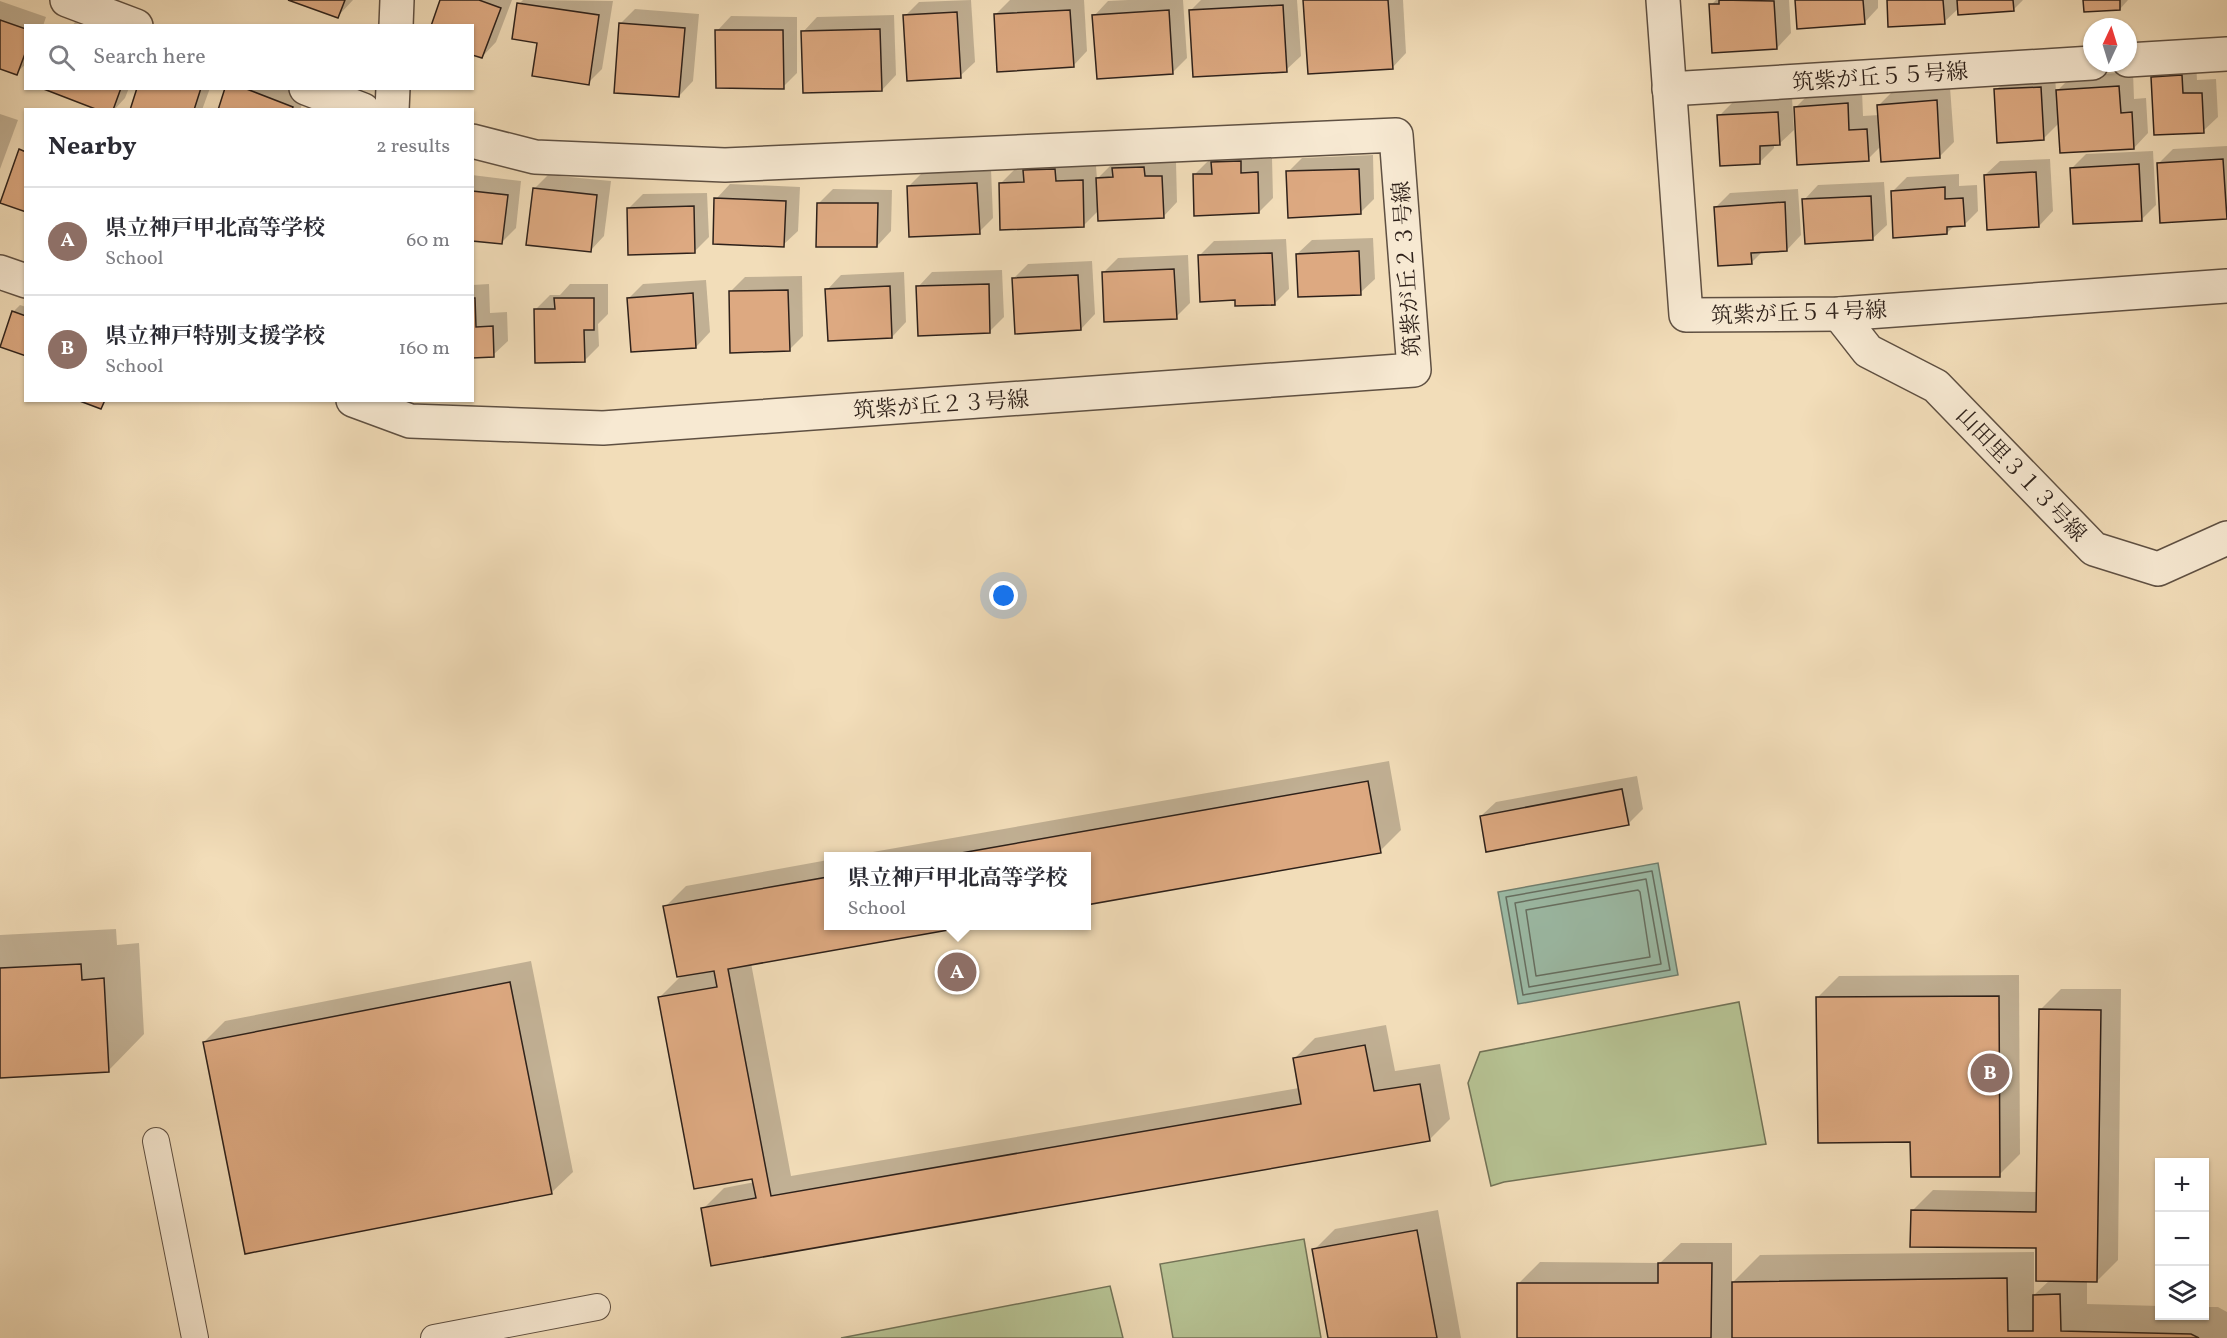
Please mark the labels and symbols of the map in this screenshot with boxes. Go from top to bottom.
north arrow [2083,18,2137,72]
street label: 筑紫が丘５５号線 [1791,57,1969,100]
street label: 筑紫が丘２３号線 [1387,180,1430,358]
street label: 筑紫が丘５４号線 [1711,296,1888,333]
street label: 筑紫が丘２３号線 [852,385,1030,428]
street label: 山田里３１３号線 [1948,402,2092,550]
your location [989,581,1018,610]
pin: A [938,950,976,994]
pin: B [1970,1050,2010,1096]

